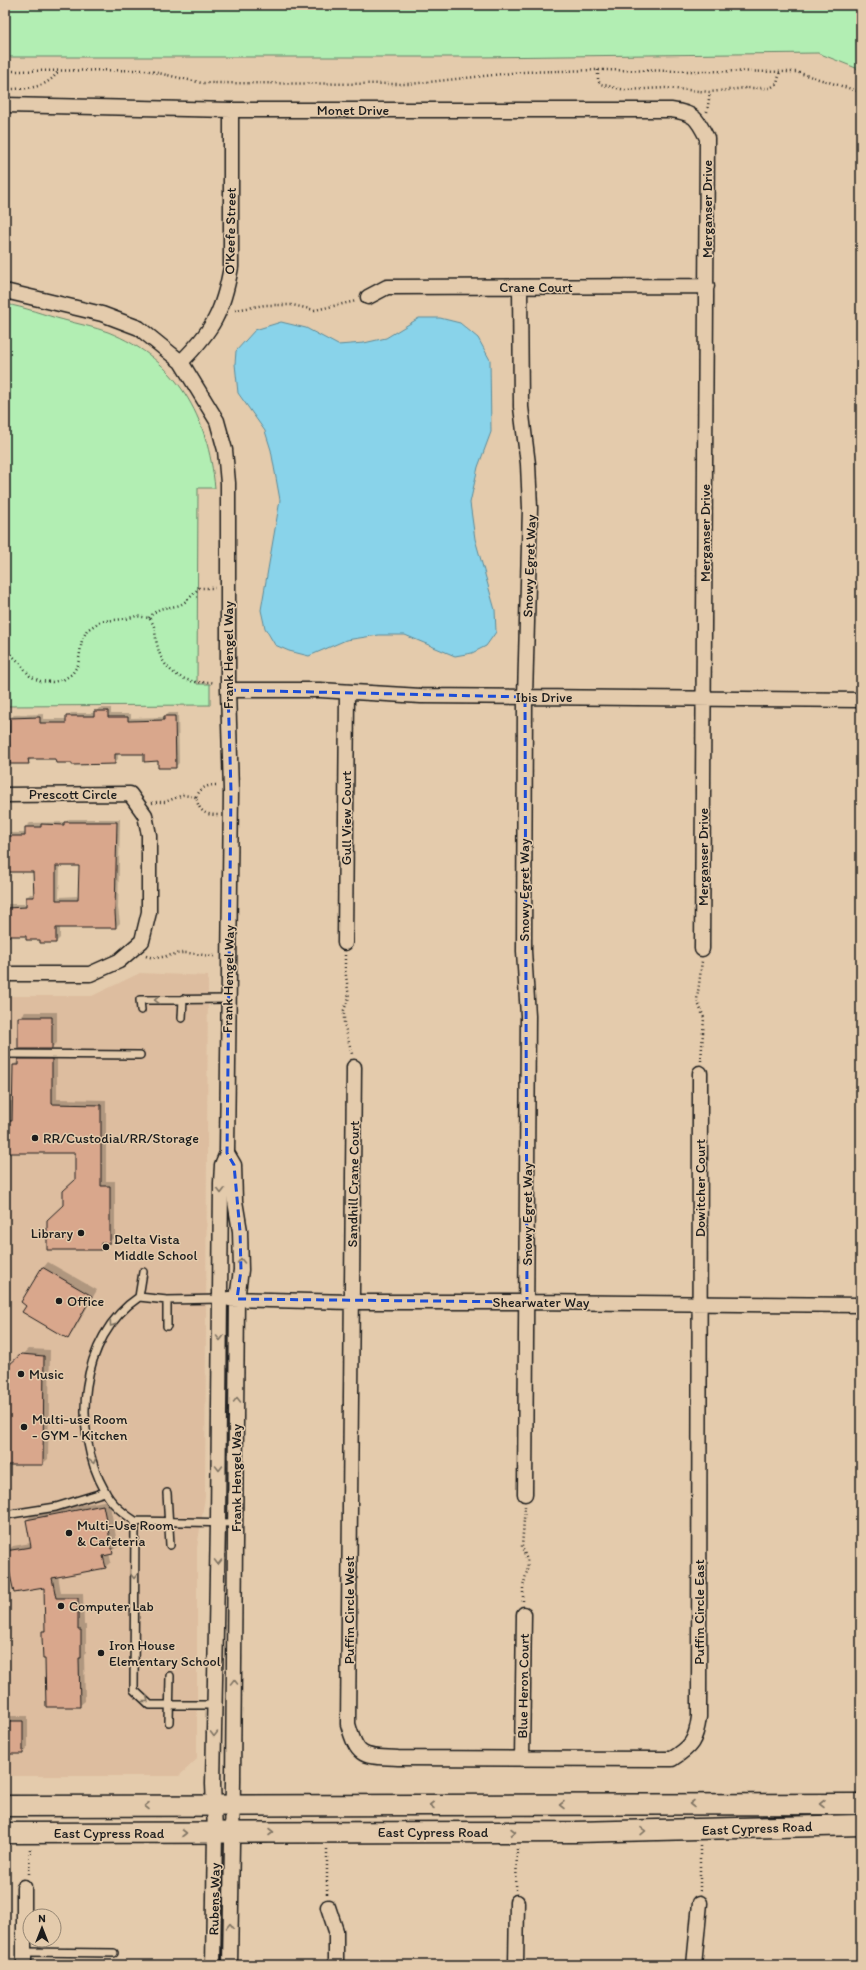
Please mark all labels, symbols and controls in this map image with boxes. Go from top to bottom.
street label: Monet Drive [317,102,389,119]
street label: Merganser Drive [699,160,716,258]
street label: O'Keefe Street [221,187,240,275]
street label: Crane Court [499,279,573,296]
street label: Merganser Drive [697,484,714,582]
street label: Snowy Egret Way [519,514,540,618]
street label: Frank Hengel Way [220,600,237,709]
street label: Ibis Drive [515,689,573,706]
street label: Gull View Court [338,771,355,865]
street label: Prescott Circle [29,786,118,803]
street label: Merganser Drive [695,808,712,906]
street label: Snowy Egret Way [516,838,533,941]
street label: Frank Hengel Way [219,924,238,1033]
one-way arrow [154,996,160,1004]
street label: Sandhill Crane Court [344,1121,363,1247]
place label: RR/Custodial/RR/Storage [43,1130,199,1147]
marker: RR/Custodial/RR/Storage [30,1133,40,1143]
street label: Dowitcher Court [692,1139,709,1237]
street label: Snowy Egret Way [519,1162,536,1265]
one-way arrow [217,1188,225,1194]
place label: Library [31,1225,73,1242]
marker: Library [76,1228,86,1238]
place label: Delta Vista Middle School [114,1231,197,1264]
marker: Delta Vista Middle School [101,1242,111,1252]
one-way arrow [237,1258,245,1264]
place label: Office [67,1293,104,1310]
street label: Shearwater Way [493,1294,590,1311]
marker: Office [54,1296,64,1306]
one-way arrow [110,1319,117,1326]
one-way arrow [216,1335,224,1341]
place label: Music [29,1366,64,1383]
marker: Music [16,1369,26,1379]
one-way arrow [232,1397,241,1403]
place label: Multi-use Room - GYM - Kitchen [32,1411,128,1444]
marker: Multi-use Room - GYM - Kitchen [19,1422,29,1432]
street label: Frank Hengel Way [228,1423,245,1532]
one-way arrow [88,1458,96,1464]
one-way arrow [215,1465,223,1471]
place label: Multi-Use Room & Cafeteria [77,1517,174,1550]
marker: Multi-Use Room & Cafeteria [64,1528,74,1538]
street label: Puffin Circle West [341,1556,358,1664]
one-way arrow [213,1559,222,1565]
street label: Puffin Circle East [691,1559,708,1665]
one-way arrow [130,1573,138,1579]
place label: Computer Lab [69,1598,154,1615]
marker: Computer Lab [56,1601,66,1611]
street label: Blue Heron Court [514,1633,533,1739]
place label: Iron House Elementary School [109,1637,221,1670]
marker: Iron House Elementary School [96,1648,106,1658]
one-way arrow [230,1679,238,1685]
one-way arrow [141,1696,148,1703]
one-way arrow [210,1731,218,1737]
one-way arrow [689,1800,695,1808]
one-way arrow [819,1800,825,1808]
one-way arrow [429,1801,435,1809]
one-way arrow [559,1801,565,1809]
one-way arrow [144,1802,150,1810]
street label: East Cypress Road [701,1818,813,1839]
street label: East Cypress Road [378,1824,489,1841]
street label: East Cypress Road [54,1825,165,1842]
one-way arrow [640,1827,646,1835]
one-way arrow [268,1828,274,1836]
one-way arrow [510,1828,516,1836]
one-way arrow [181,1829,187,1837]
street label: Rubens Way [205,1862,224,1936]
north arrow [22,1908,62,1948]
text: N [38,1912,46,1925]
one-way arrow [226,1923,234,1929]

